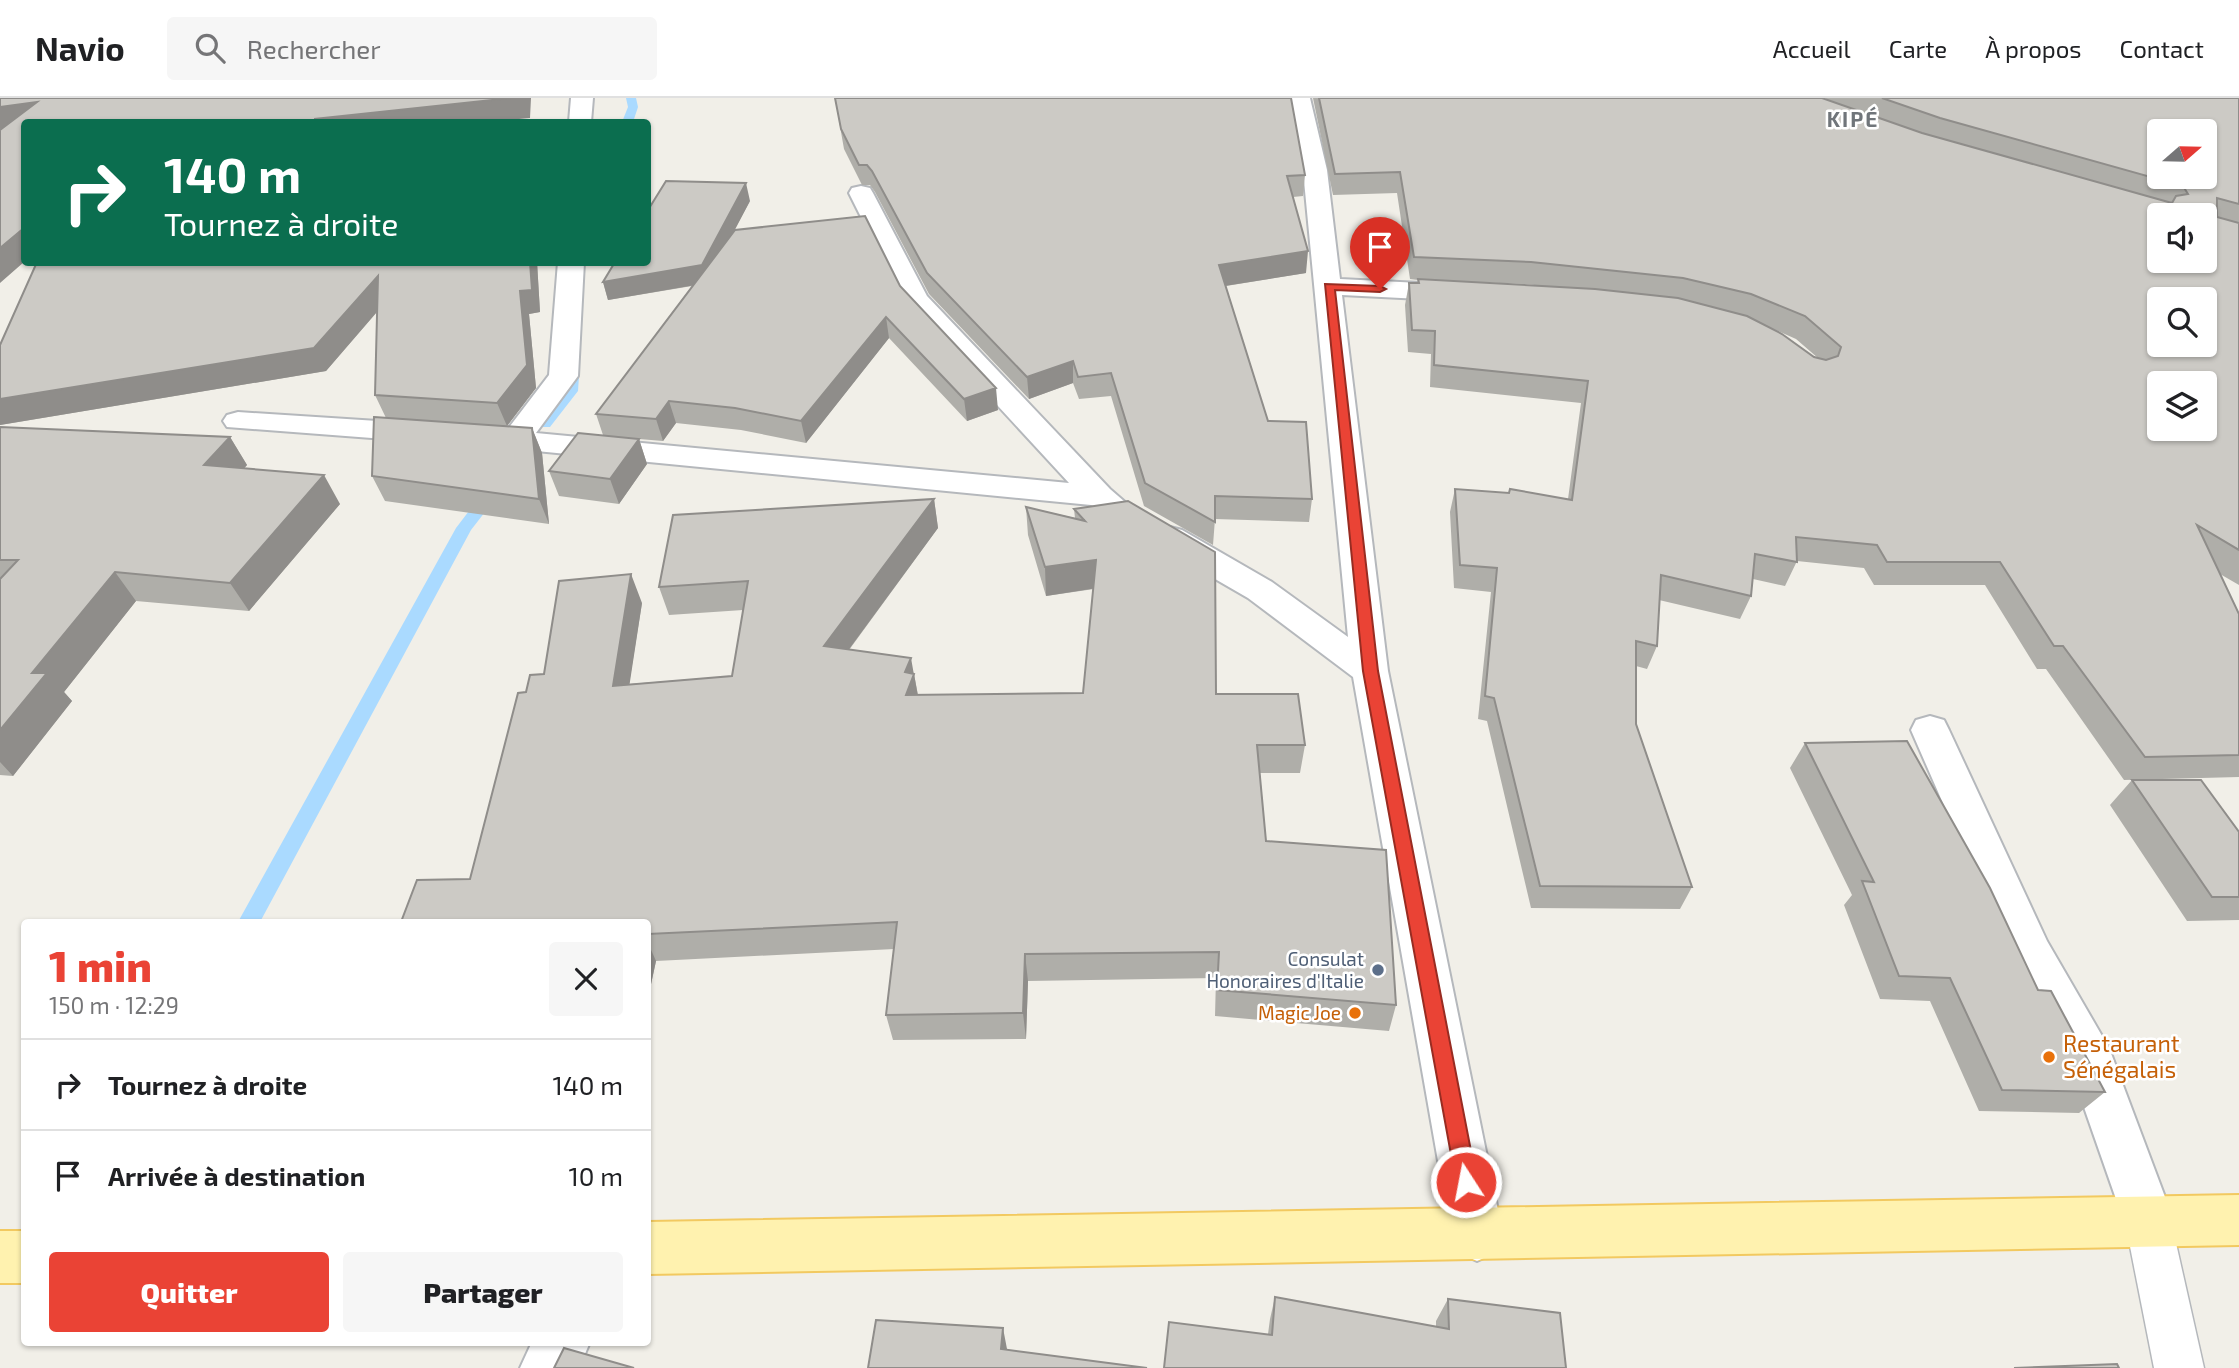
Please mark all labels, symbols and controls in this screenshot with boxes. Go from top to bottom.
search box [167,17,657,80]
text: Navio [35,28,125,68]
icon: search [191,29,229,67]
text: Rechercher [247,33,381,64]
text: Accueil [1773,34,1851,63]
text: Carte [1889,34,1947,63]
text: À propos [1985,34,2082,63]
text: Contact [2120,34,2204,63]
district label: KIPÉ [1827,106,1879,131]
north arrow [2147,119,2217,189]
map controls [2147,119,2217,441]
text: 140 m [164,144,301,203]
icon: right [49,147,140,238]
button: sound [2147,203,2217,273]
text: Tournez à droite [164,204,398,242]
pin [1350,217,1410,289]
icon: arrive [1361,228,1399,266]
button: search [2147,287,2217,357]
button: layers [2147,371,2217,441]
text: 1 min [49,940,152,990]
button: close [549,942,623,1016]
place label: Consulat Honoraires d'Italie [1206,947,1364,992]
marker: Consulat Honoraires d'Italie [1370,962,1386,978]
text: 150 m · 12:29 [49,991,179,1019]
place label: Magic Joe [1258,1001,1341,1024]
marker: Magic Joe [1347,1005,1363,1021]
place label: Restaurant Sénégalais [2063,1029,2180,1083]
marker: Restaurant Sénégalais [2041,1049,2057,1065]
icon: right [49,1066,87,1104]
text: Tournez à droite [108,1069,307,1100]
text: 140 m [552,1069,623,1100]
position arrow [1429,1145,1503,1219]
icon: arrive [49,1157,87,1195]
text: Arrivée à destination [108,1160,365,1191]
text: 10 m [568,1160,623,1191]
button: Quitter [49,1252,329,1332]
button: Partager [343,1252,623,1332]

